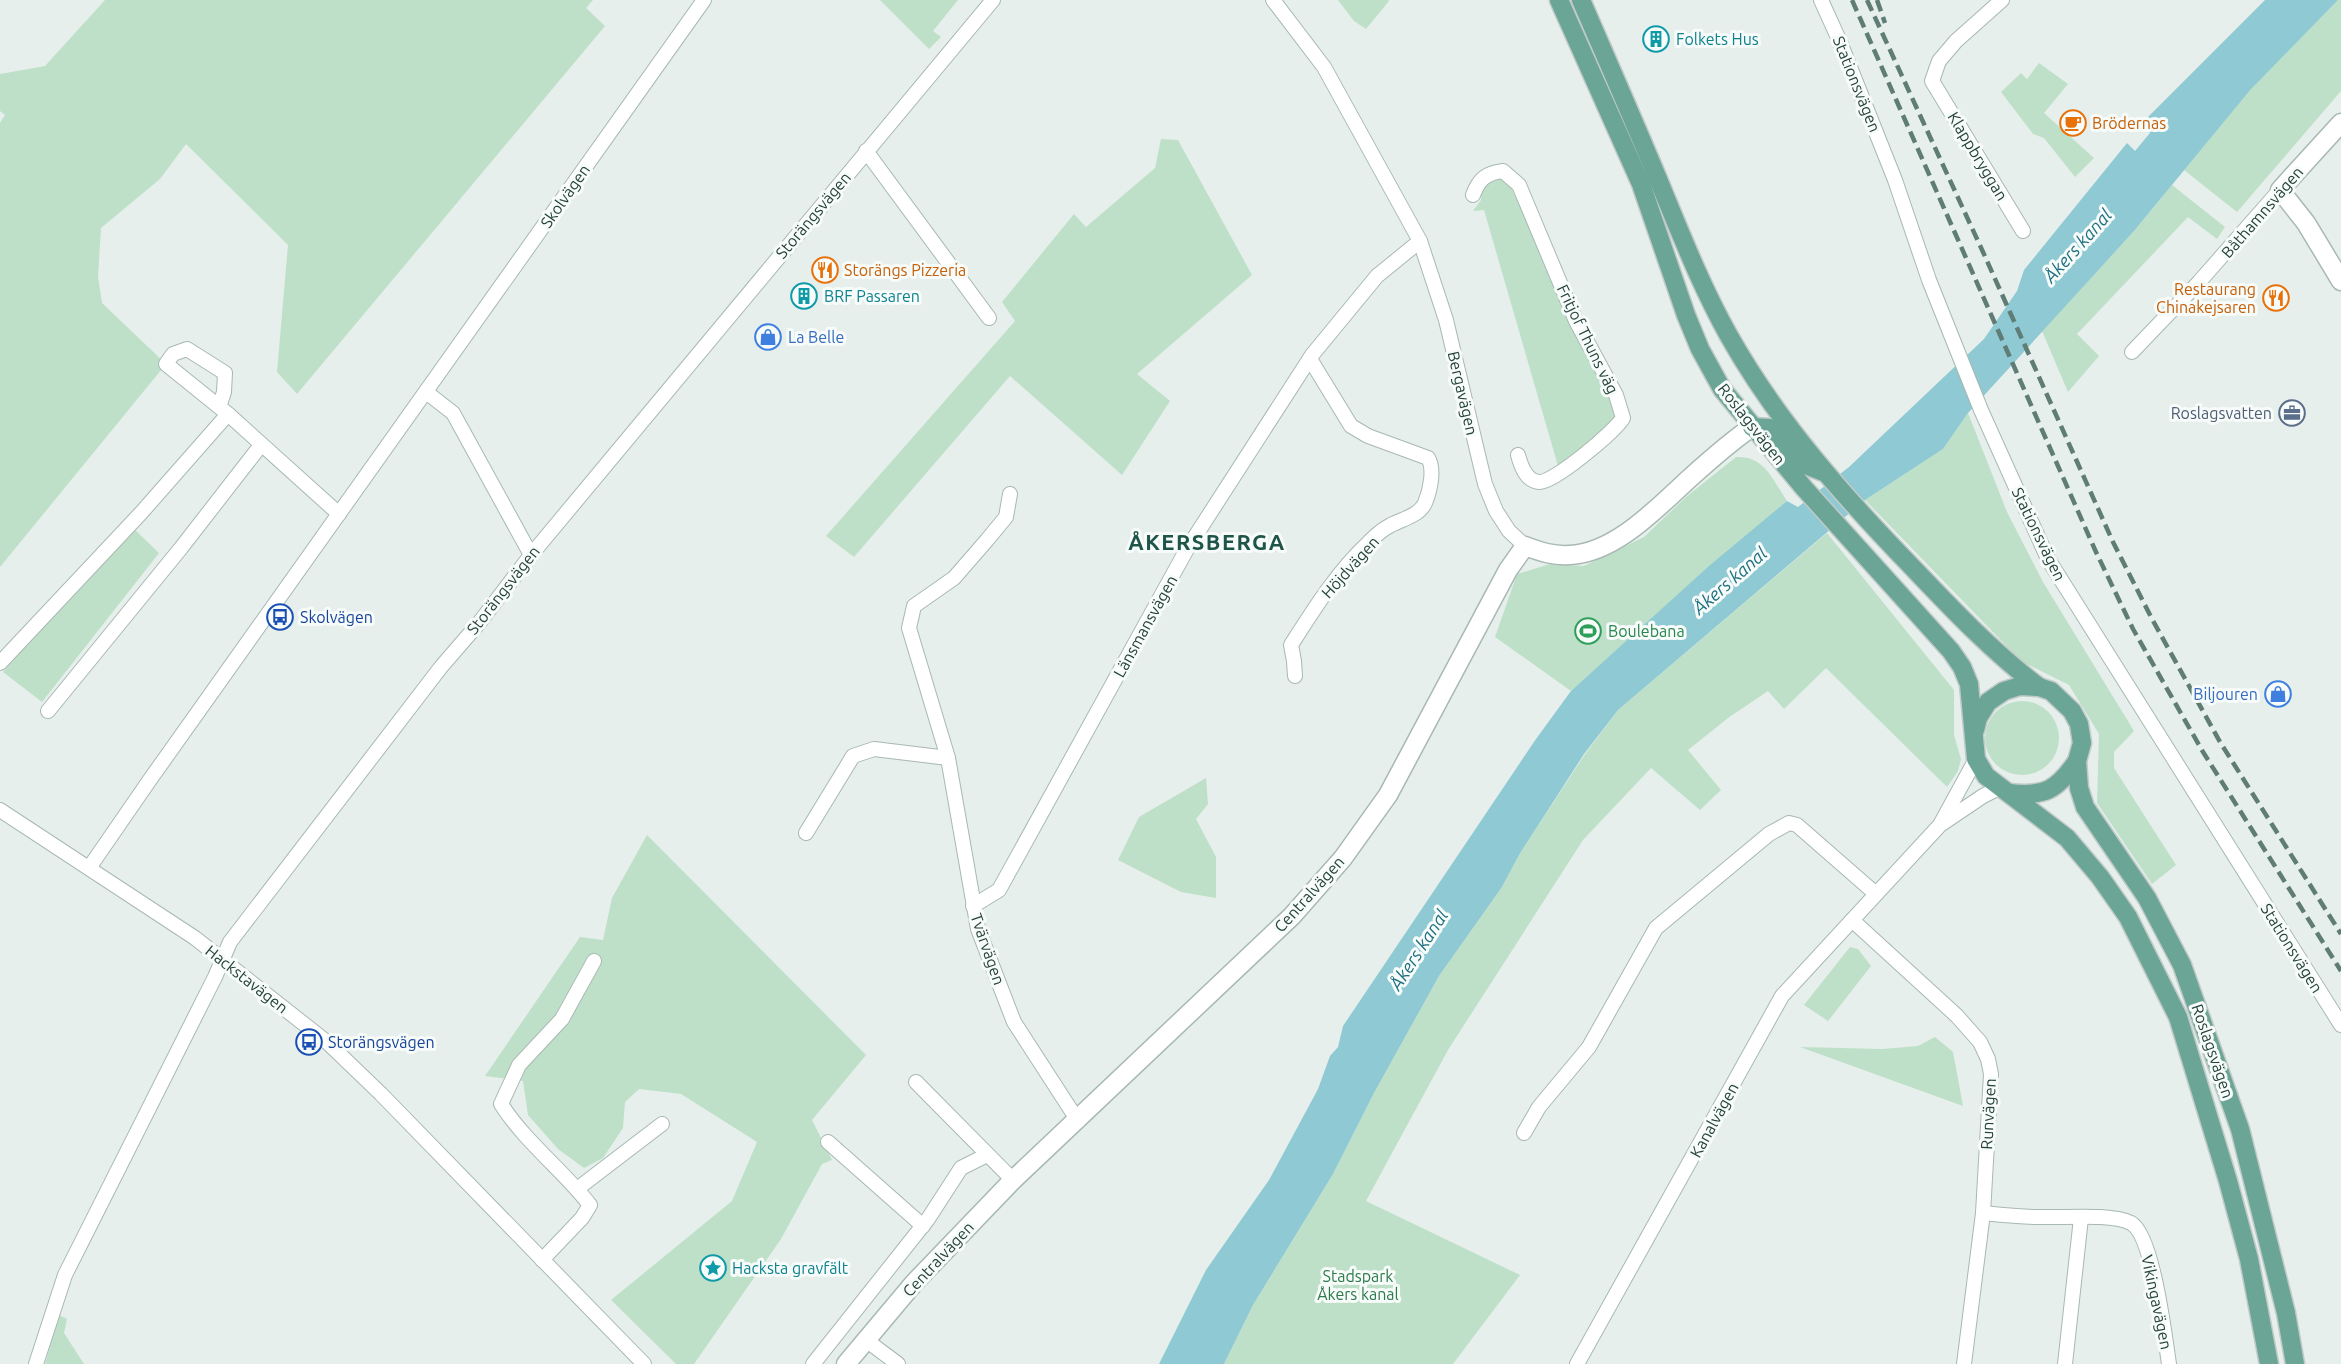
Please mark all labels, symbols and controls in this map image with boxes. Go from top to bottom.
building icon: Folkets Hus [1641,24,1671,54]
place label: Folkets Hus [1676,30,1759,48]
street label: Stationsvägen [1830,33,1884,135]
street label: Klappbryggan [1944,108,2012,204]
cafe icon: Brödernas [2058,108,2088,138]
place label: Brödernas [2092,114,2166,132]
street label: Skolvägen [537,161,593,231]
street label: Båthamnsvägen [2217,163,2307,261]
street label: Storängsvägen [772,168,854,262]
water label: Åkers kanal [2039,205,2115,287]
restaurant icon: Storängs Pizzeria [810,255,840,285]
place label: Storängs Pizzeria [844,261,966,279]
place label: Restaurang Chinakejsaren [2156,280,2256,316]
building icon: BRF Passaren [789,281,819,311]
street label: Fritjof Thuns väg [1554,281,1622,397]
restaurant icon: Restaurang Chinakejsaren [2261,283,2291,313]
place label: BRF Passaren [824,287,920,305]
shop icon: La Belle [753,322,783,352]
place label: La Belle [788,328,844,346]
street label: Bergavägen [1445,349,1481,437]
street label: Roslagsvägen [1715,380,1789,468]
office icon: Roslagsvatten [2277,398,2307,428]
place label: Roslagsvatten [2171,404,2272,422]
street label: Stationsvägen [2009,484,2069,584]
district label: ÅKERSBERGA [1128,529,1286,554]
street label: Höjdvägen [1318,532,1382,602]
street label: Storängsvägen [463,542,543,638]
water label: Åkers kanal [1688,543,1770,618]
street label: Länsmansvägen [1110,572,1180,680]
bus stop icon: Skolvägen [265,602,295,632]
place label: Skolvägen [300,608,373,626]
sports icon: Boulebana [1573,616,1603,646]
place label: Boulebana [1608,622,1685,640]
shop icon: Biljouren [2263,679,2293,709]
place label: Biljouren [2193,685,2258,703]
street label: Centralvägen [1270,852,1348,936]
street label: Stationsvägen [2257,900,2327,996]
water label: Åkers kanal [1384,906,1451,994]
street label: Tvärvägen [967,911,1009,987]
street label: Hackstavägen [202,941,292,1017]
street label: Roslagsvägen [2189,1002,2237,1100]
bus stop icon: Storängsvägen [294,1027,324,1057]
place label: Storängsvägen [328,1033,435,1051]
street label: Runvägen [1977,1078,1999,1150]
street label: Kanalvägen [1686,1079,1742,1161]
street label: Centralvägen [899,1218,977,1300]
place icon: Hacksta gravfält [698,1253,728,1283]
street label: Vikingavägen [2138,1253,2176,1351]
place label: Hacksta gravfält [732,1259,849,1277]
park label: Stadspark Åkers kanal [1317,1267,1399,1303]

